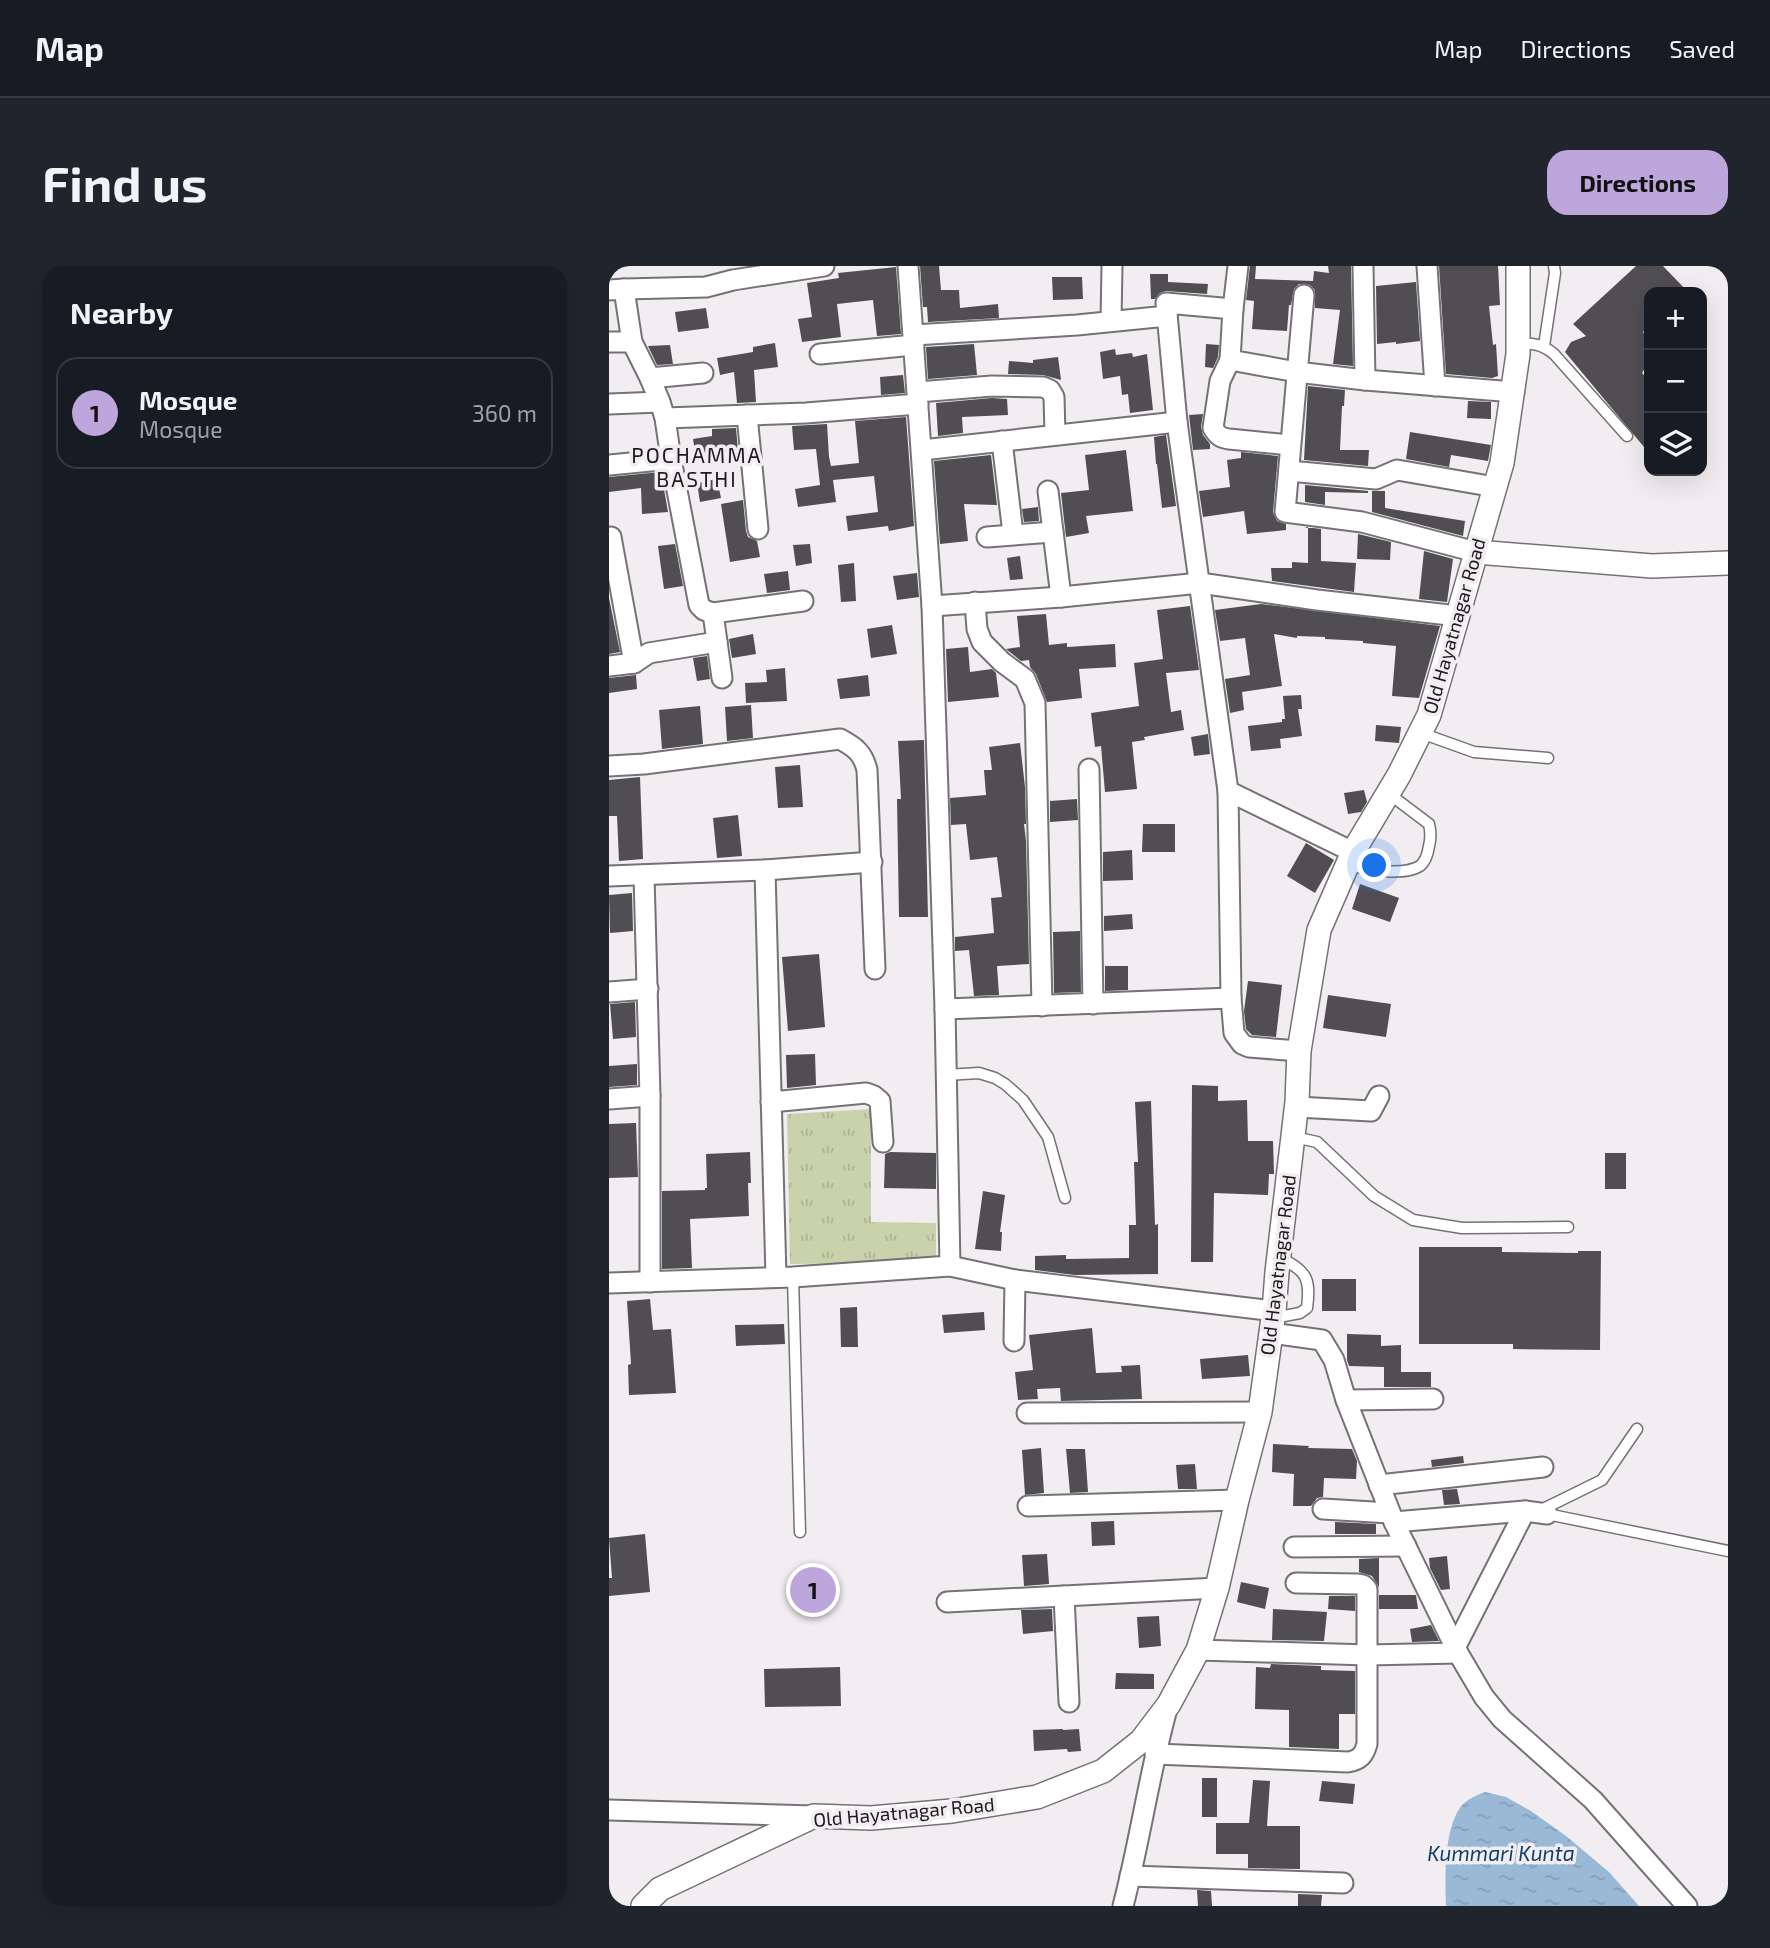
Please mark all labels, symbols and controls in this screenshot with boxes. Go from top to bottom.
text: Map [35,28,104,68]
text: Map [1434,34,1482,63]
text: Directions [1520,34,1631,63]
text: Saved [1669,34,1735,63]
button: Directions [1547,150,1728,215]
text: Find us [42,153,207,212]
map controls [1644,287,1707,476]
button: + [1644,287,1707,350]
text: Nearby [70,294,173,330]
button: − [1644,350,1707,413]
text: Mosque [139,384,237,415]
text: 1 [90,399,100,427]
text: 360 m [472,399,537,427]
button: layers [1644,413,1707,476]
text: Mosque [139,415,223,443]
district label: POCHAMMA BASTHI [631,442,763,491]
street label: Old Hayatnagar Road [1417,535,1490,716]
your location [1357,848,1391,882]
street label: Old Hayatnagar Road [1255,1173,1300,1357]
pin: 1 [790,1564,836,1616]
street label: Old Hayatnagar Road [812,1792,996,1831]
water label: Kummari Kunta [1427,1840,1575,1865]

